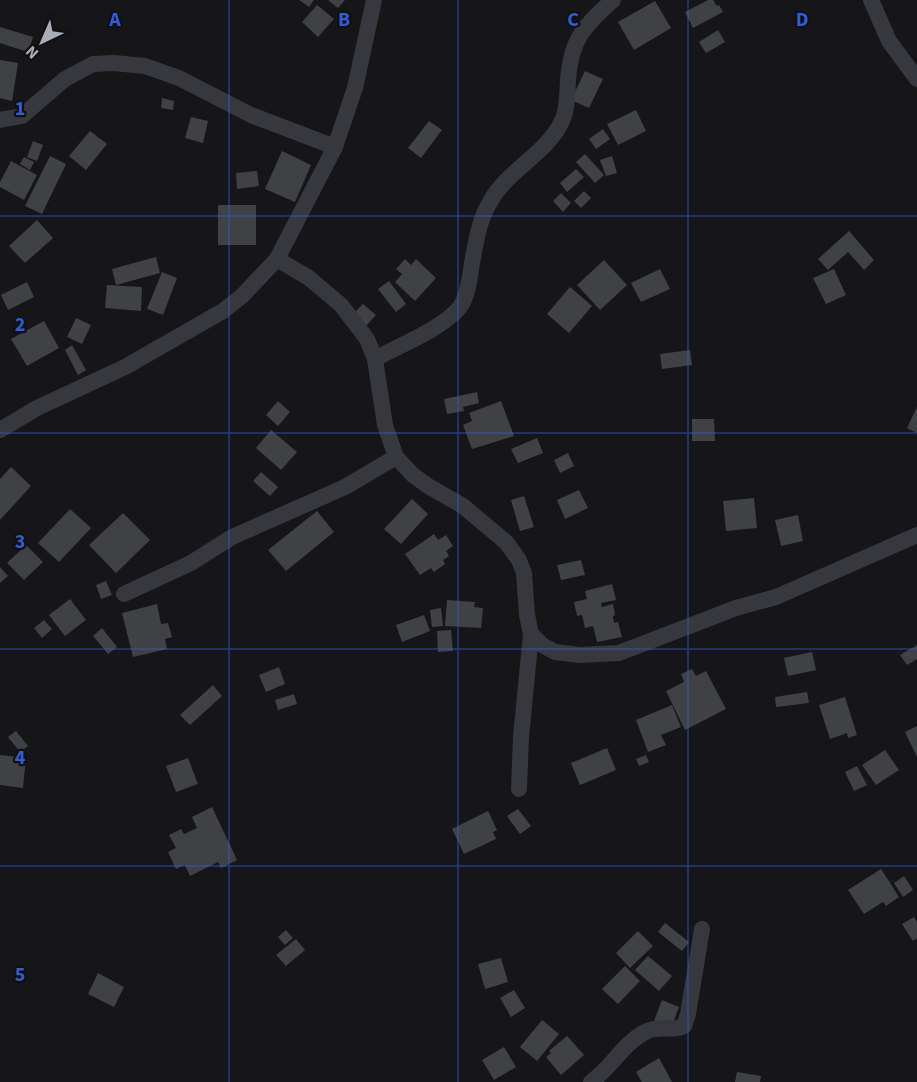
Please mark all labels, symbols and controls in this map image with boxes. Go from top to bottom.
text: A [108,6,121,34]
text: B [338,6,350,34]
text: C [567,6,579,34]
text: D [796,6,808,34]
north arrow [12,12,72,72]
text: N [21,40,44,64]
text: 1 [15,95,25,123]
text: 2 [15,311,25,339]
text: 3 [15,528,25,556]
text: 4 [15,744,26,772]
text: 5 [15,961,25,989]

